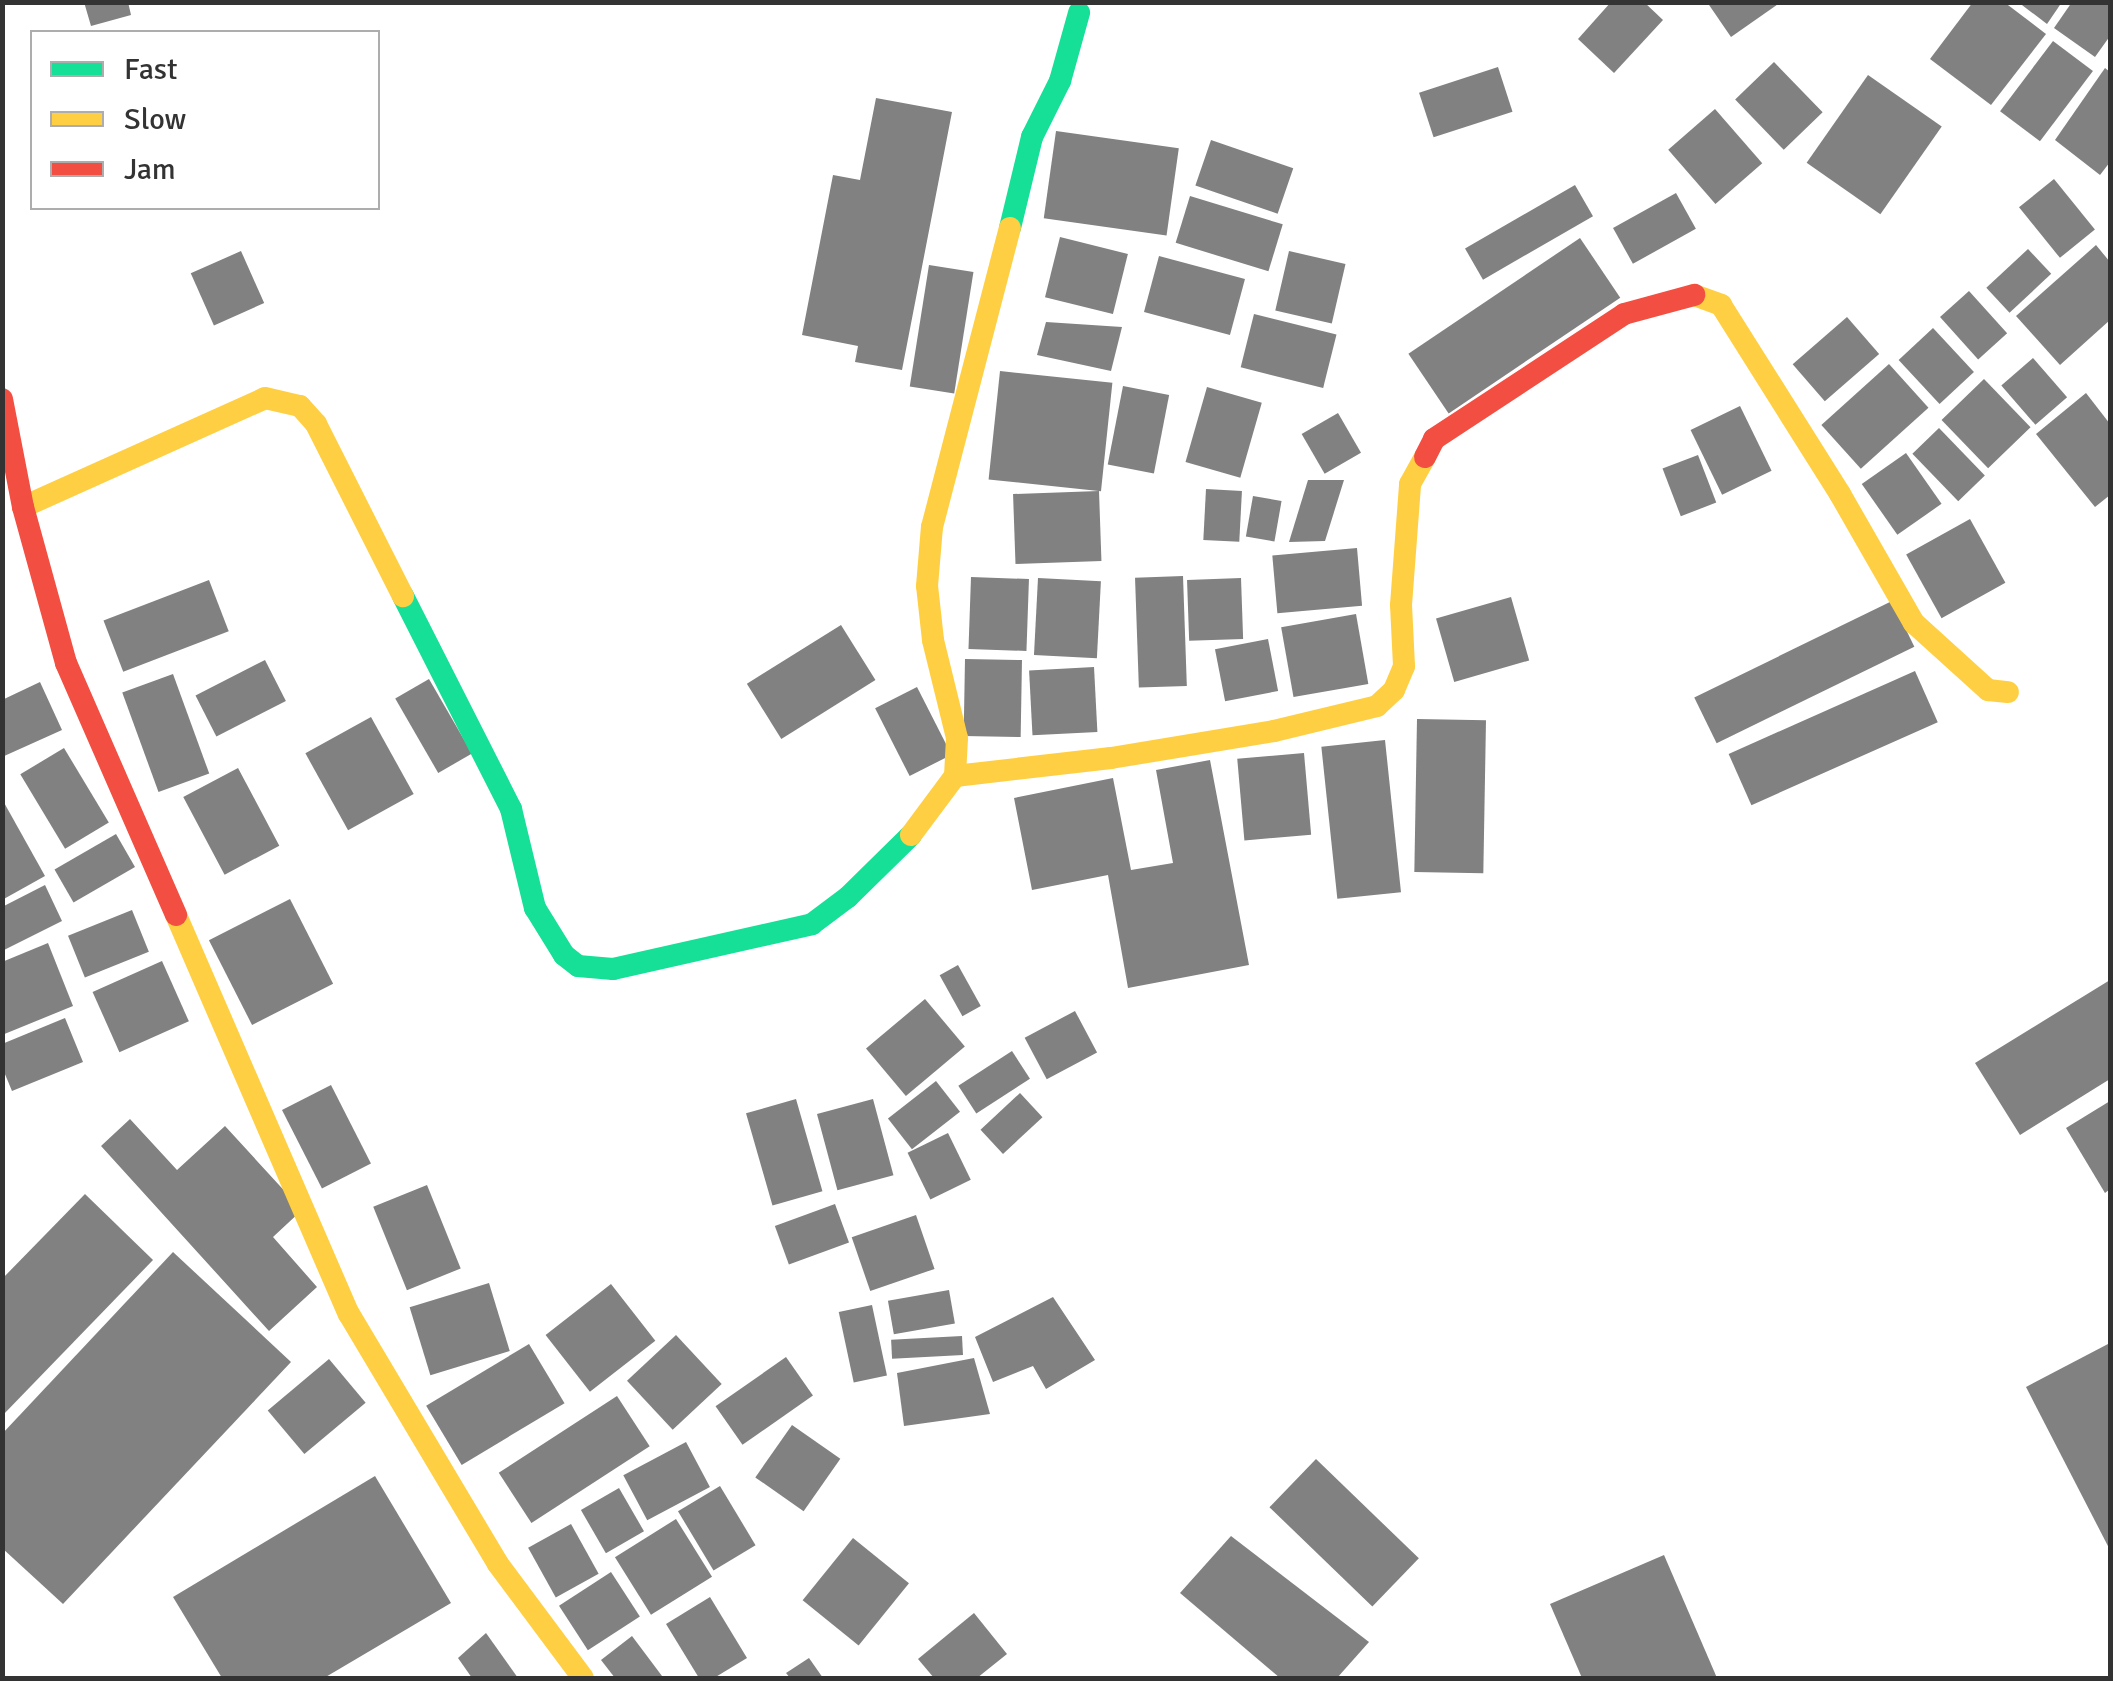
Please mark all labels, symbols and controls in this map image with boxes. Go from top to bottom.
legend [30,30,380,210]
text: Fast [124,51,177,88]
text: Slow [124,101,186,138]
text: Jam [124,151,176,188]

